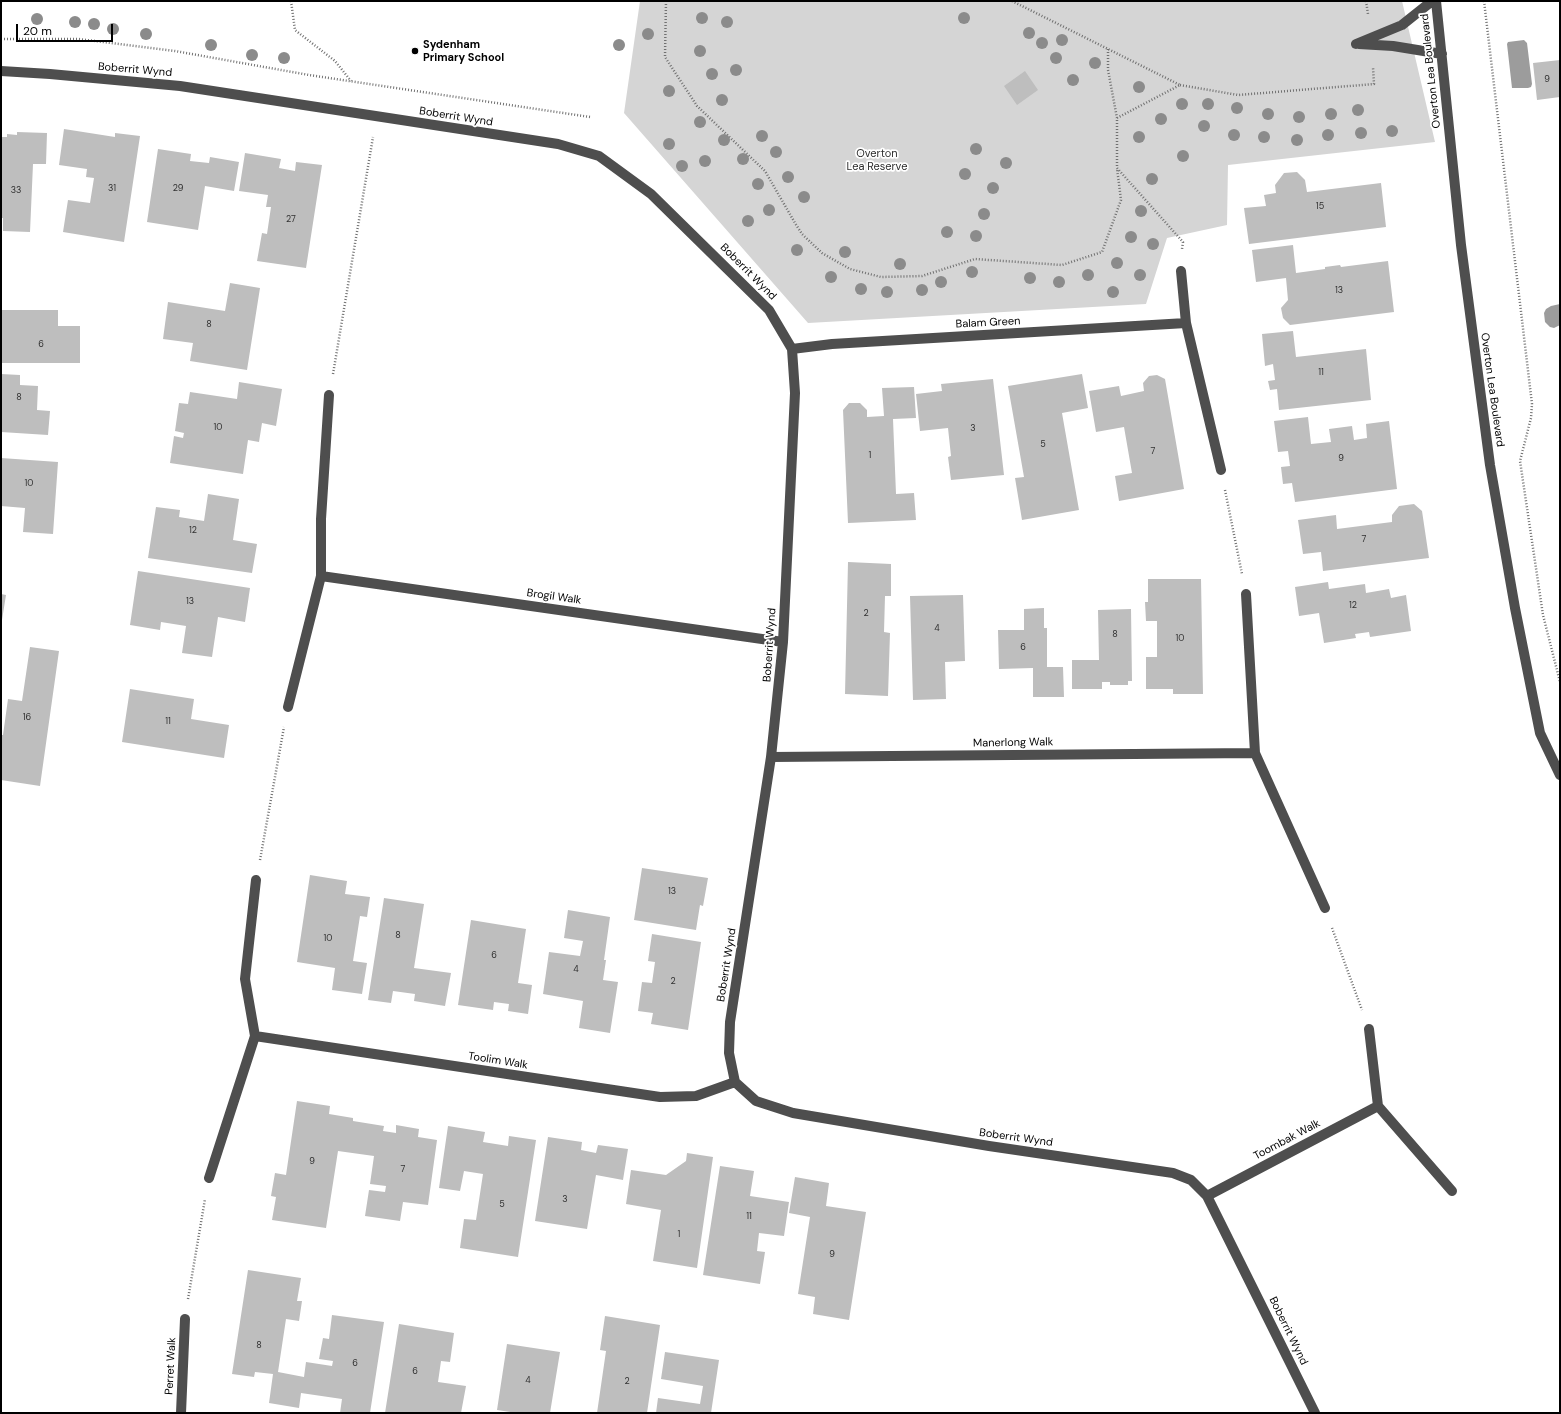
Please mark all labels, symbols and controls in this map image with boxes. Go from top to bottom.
street label: Overton Lea Boulevard [1418,13,1444,129]
scale bar [18,16,115,42]
text: 20 m [23,23,52,39]
place label: Sydenham Primary School [423,38,504,64]
marker: Sydenham Primary School [410,46,420,56]
street label: Boberrit Wynd [97,60,173,80]
house number: 9 [1544,75,1550,85]
street label: Boberrit Wynd [418,105,494,129]
park label: Overton Lea Reserve [847,147,907,173]
house number: 31 [108,184,116,194]
house number: 29 [173,184,183,194]
house number: 33 [11,186,21,196]
house number: 15 [1316,202,1324,212]
house number: 27 [286,215,296,225]
street label: Boberrit Wynd [717,241,779,303]
house number: 13 [1335,286,1343,296]
street label: Balam Green [955,315,1021,331]
house number: 8 [206,320,212,330]
street label: Overton Lea Boulevard [1477,332,1507,448]
house number: 6 [38,340,44,350]
house number: 11 [1318,368,1324,378]
house number: 8 [16,393,22,403]
house number: 10 [214,423,222,433]
house number: 3 [970,424,976,434]
house number: 5 [1040,440,1046,450]
house number: 7 [1151,447,1155,457]
house number: 1 [869,451,871,461]
house number: 9 [1338,454,1344,464]
house number: 10 [25,479,33,489]
house number: 12 [189,526,197,536]
house number: 7 [1362,535,1366,545]
street label: Brogil Walk [526,587,582,607]
house number: 13 [186,597,194,607]
house number: 12 [1349,601,1357,611]
street label: Boberrit Wynd [761,607,779,683]
house number: 2 [863,609,869,619]
house number: 4 [934,624,940,634]
house number: 8 [1112,630,1118,640]
house number: 10 [1176,634,1184,644]
house number: 6 [1020,643,1026,653]
house number: 16 [23,713,31,723]
house number: 11 [165,717,171,727]
street label: Manerlong Walk [973,736,1053,750]
house number: 13 [668,887,676,897]
street label: Boberrit Wynd [715,927,739,1003]
house number: 8 [395,931,401,941]
house number: 10 [324,934,332,944]
house number: 6 [491,951,497,961]
house number: 4 [573,965,579,975]
house number: 2 [670,977,676,987]
street label: Toolim Walk [467,1050,529,1072]
street label: Toombak Walk [1251,1117,1323,1163]
street label: Boberrit Wynd [978,1126,1054,1150]
house number: 9 [309,1157,315,1167]
house number: 7 [401,1165,405,1175]
house number: 3 [562,1195,568,1205]
house number: 5 [499,1200,505,1210]
house number: 11 [746,1212,752,1222]
house number: 1 [678,1230,680,1240]
house number: 9 [829,1250,835,1260]
street label: Boberrit Wynd [1266,1295,1310,1367]
street label: Perret Walk [163,1337,179,1395]
house number: 8 [256,1341,262,1351]
house number: 6 [352,1359,358,1369]
house number: 6 [412,1367,418,1377]
house number: 4 [525,1376,531,1386]
house number: 2 [624,1377,630,1387]

